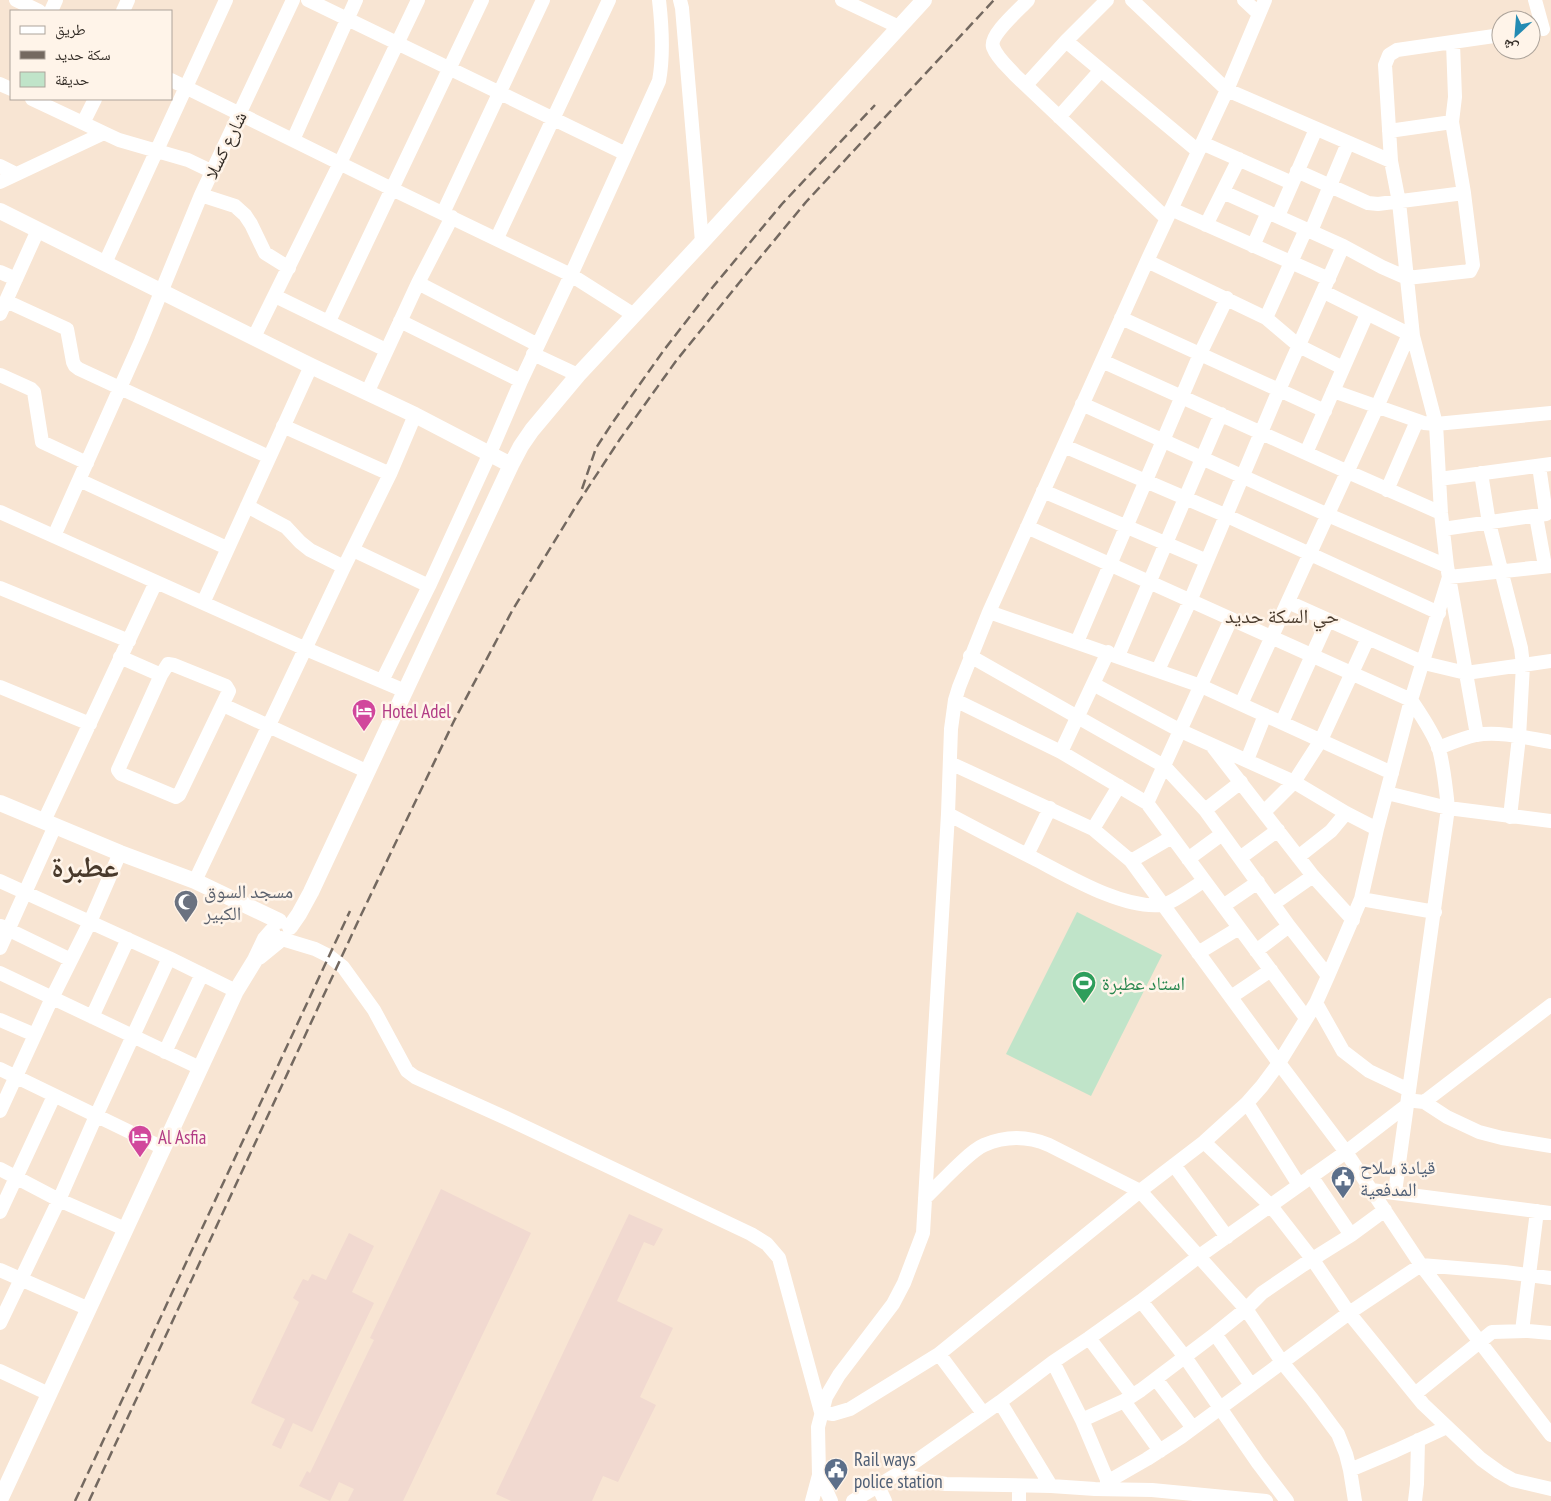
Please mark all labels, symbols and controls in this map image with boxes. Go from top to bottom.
legend [10,10,172,100]
north arrow [1491,10,1541,60]
text: طريق [55,20,86,40]
text: ش [1500,35,1521,58]
text: سكة حديد [55,45,111,64]
text: حديقة [55,70,90,89]
street label: شارع كسلا [198,107,252,183]
district label: حي السكة حديد [1225,603,1339,632]
hotel icon: Hotel Adel [351,698,377,732]
place label: Hotel Adel [382,699,451,723]
district label: عطبرة [51,847,119,885]
place label: مسجد السوق الكبير [203,879,293,925]
mosque icon: مسجد السوق الكبير [173,889,199,923]
sports icon: استاد عطبرة [1071,970,1097,1004]
place label: استاد عطبرة [1102,971,1185,995]
hotel icon: Al Asfia [127,1124,153,1158]
place label: Al Asfia [158,1125,206,1149]
place label: قيادة سلاح المدفعية [1360,1155,1435,1201]
public building icon: قيادة سلاح المدفعية [1330,1165,1356,1199]
place label: Rail ways police station [854,1447,942,1493]
public building icon: Rail ways police station [823,1457,849,1491]

